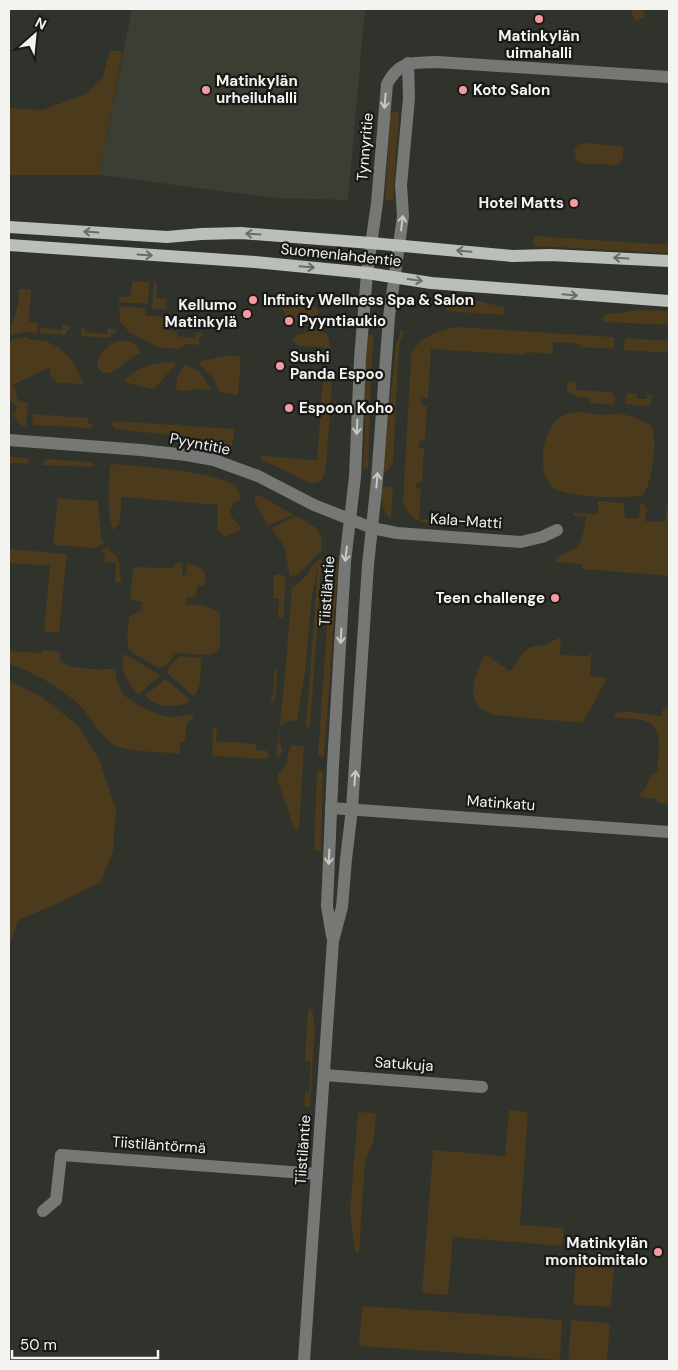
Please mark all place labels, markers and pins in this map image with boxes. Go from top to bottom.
marker: Matinkylän uimahalli [533,13,545,25]
place label: Matinkylän uimahalli [498,26,580,63]
place label: Matinkylän urheiluhalli [216,71,298,108]
place label: Koto Salon [473,80,550,100]
marker: Matinkylän urheiluhalli [200,84,212,96]
marker: Koto Salon [457,84,469,96]
place label: Hotel Matts [479,193,564,213]
marker: Hotel Matts [568,197,580,209]
place label: Infinity Wellness Spa & Salon [263,290,474,310]
marker: Infinity Wellness Spa & Salon [247,294,259,306]
place label: Kellumo Matinkylä [165,295,237,332]
marker: Kellumo Matinkylä [241,308,253,320]
place label: Pyyntiaukio [299,311,386,331]
marker: Pyyntiaukio [283,315,295,327]
place label: Sushi Panda Espoo [290,347,384,384]
marker: Sushi Panda Espoo [274,360,286,372]
place label: Espoon Koho [299,398,393,418]
marker: Espoon Koho [283,402,295,414]
place label: Teen challenge [435,588,545,608]
marker: Teen challenge [549,592,561,604]
place label: Matinkylän monitoimitalo [545,1233,648,1270]
marker: Matinkylän monitoimitalo [652,1246,664,1258]

